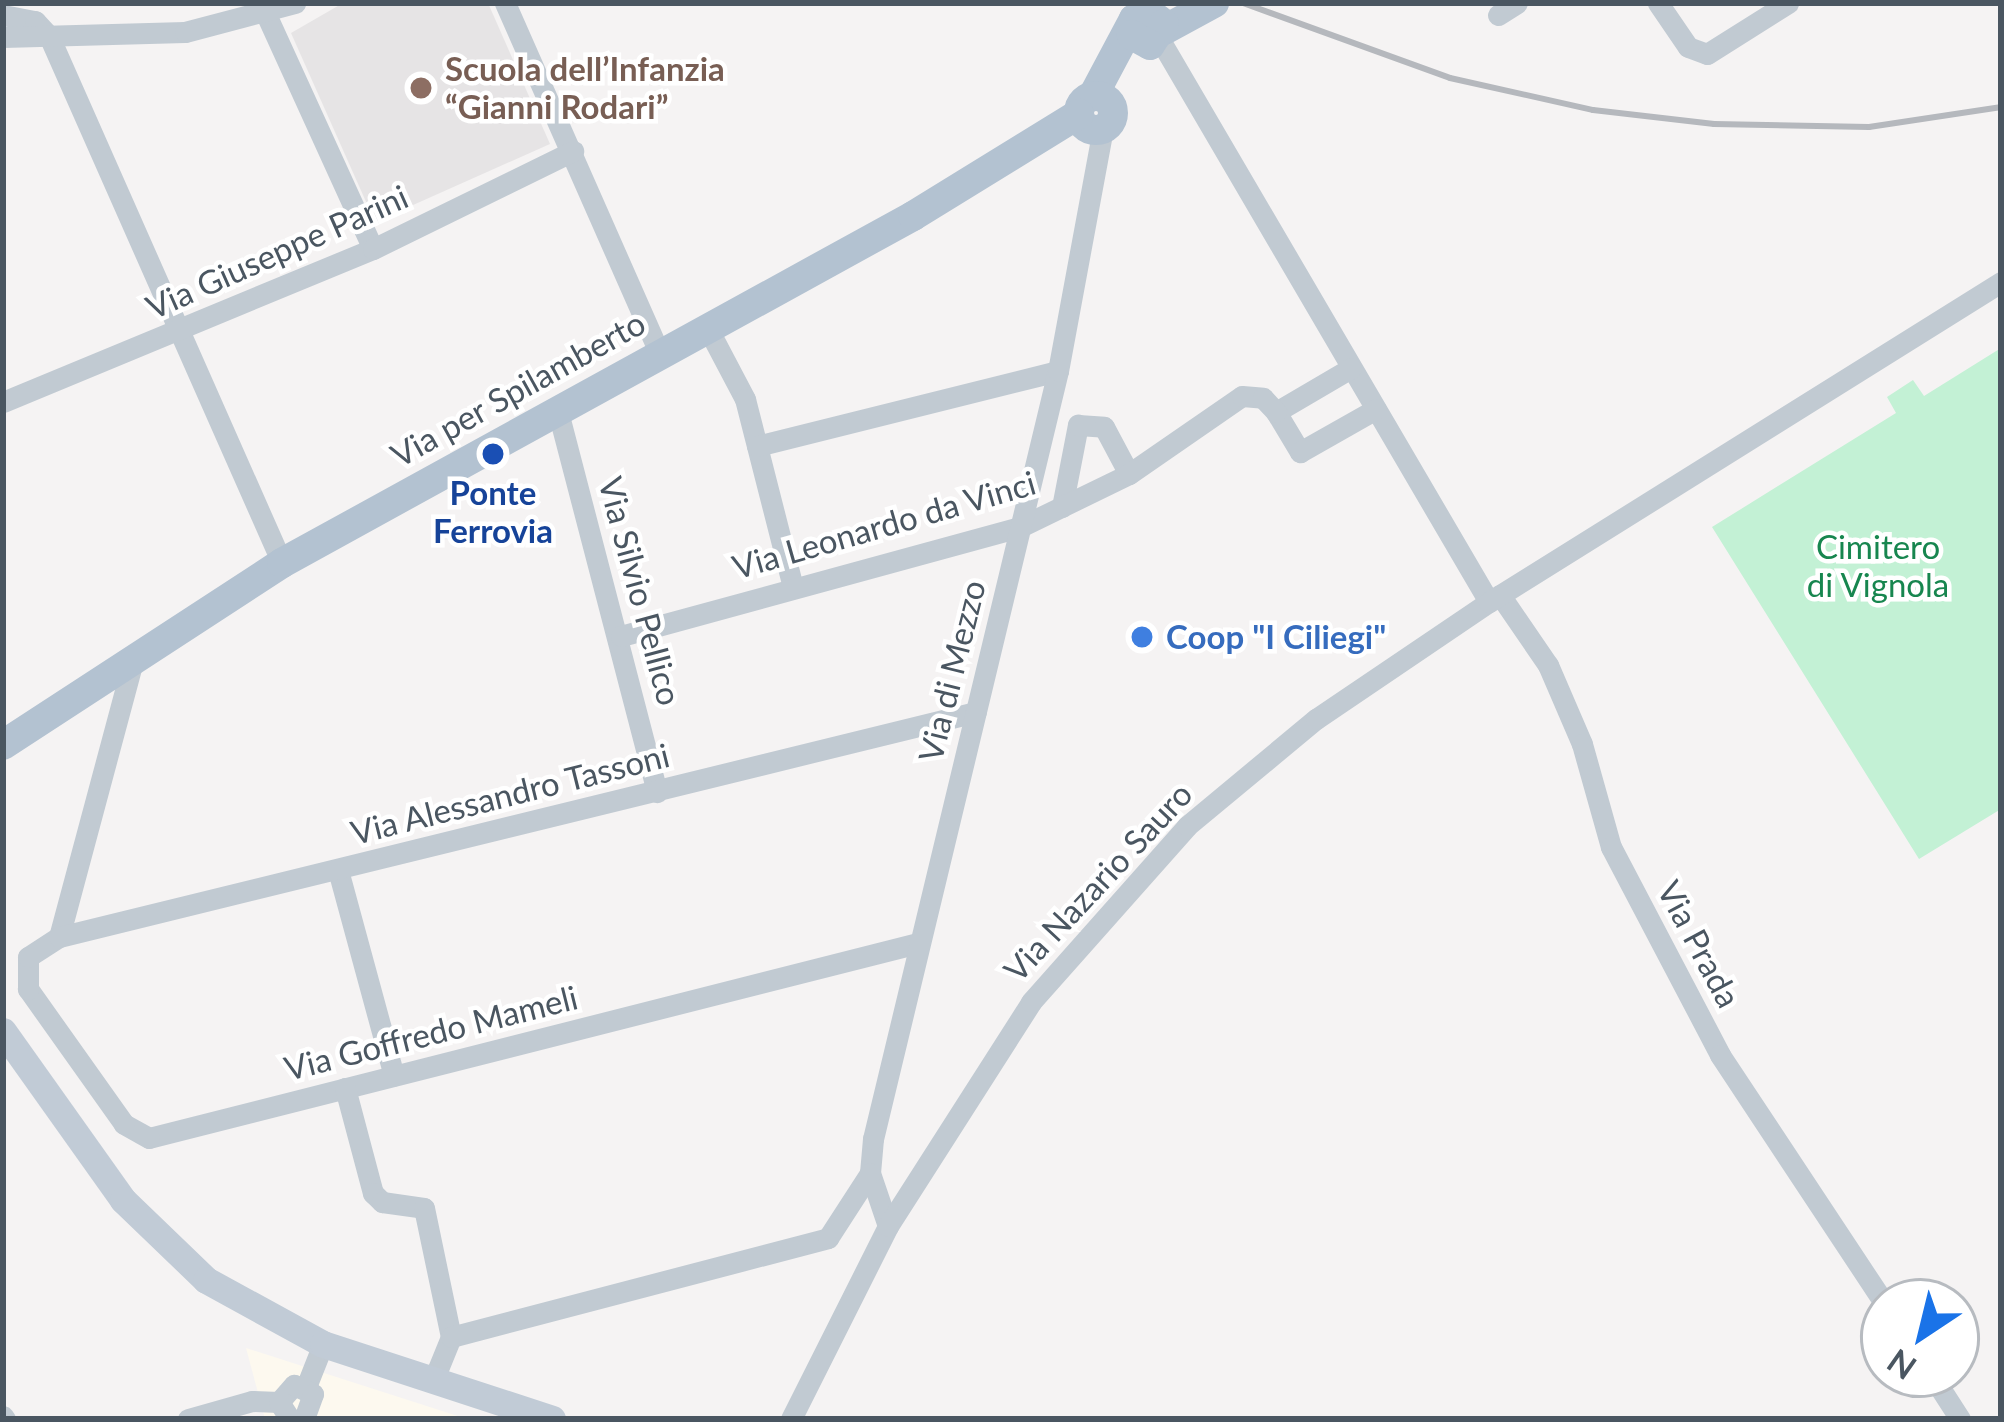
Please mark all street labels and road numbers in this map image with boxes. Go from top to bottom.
street label: Via Giuseppe Parini [140,177,414,327]
street label: Via per Spilamberto [384,303,652,475]
street label: Via Leonardo da Vinci [727,463,1041,587]
street label: Via Silvio Pellico [591,473,689,709]
street label: Via di Mezzo [910,576,994,766]
street label: Via Alessandro Tassoni [346,735,674,853]
street label: Via Nazario Sauro [996,774,1200,990]
street label: Via Prada [1649,874,1749,1014]
street label: Via Goffredo Mameli [280,977,582,1089]

